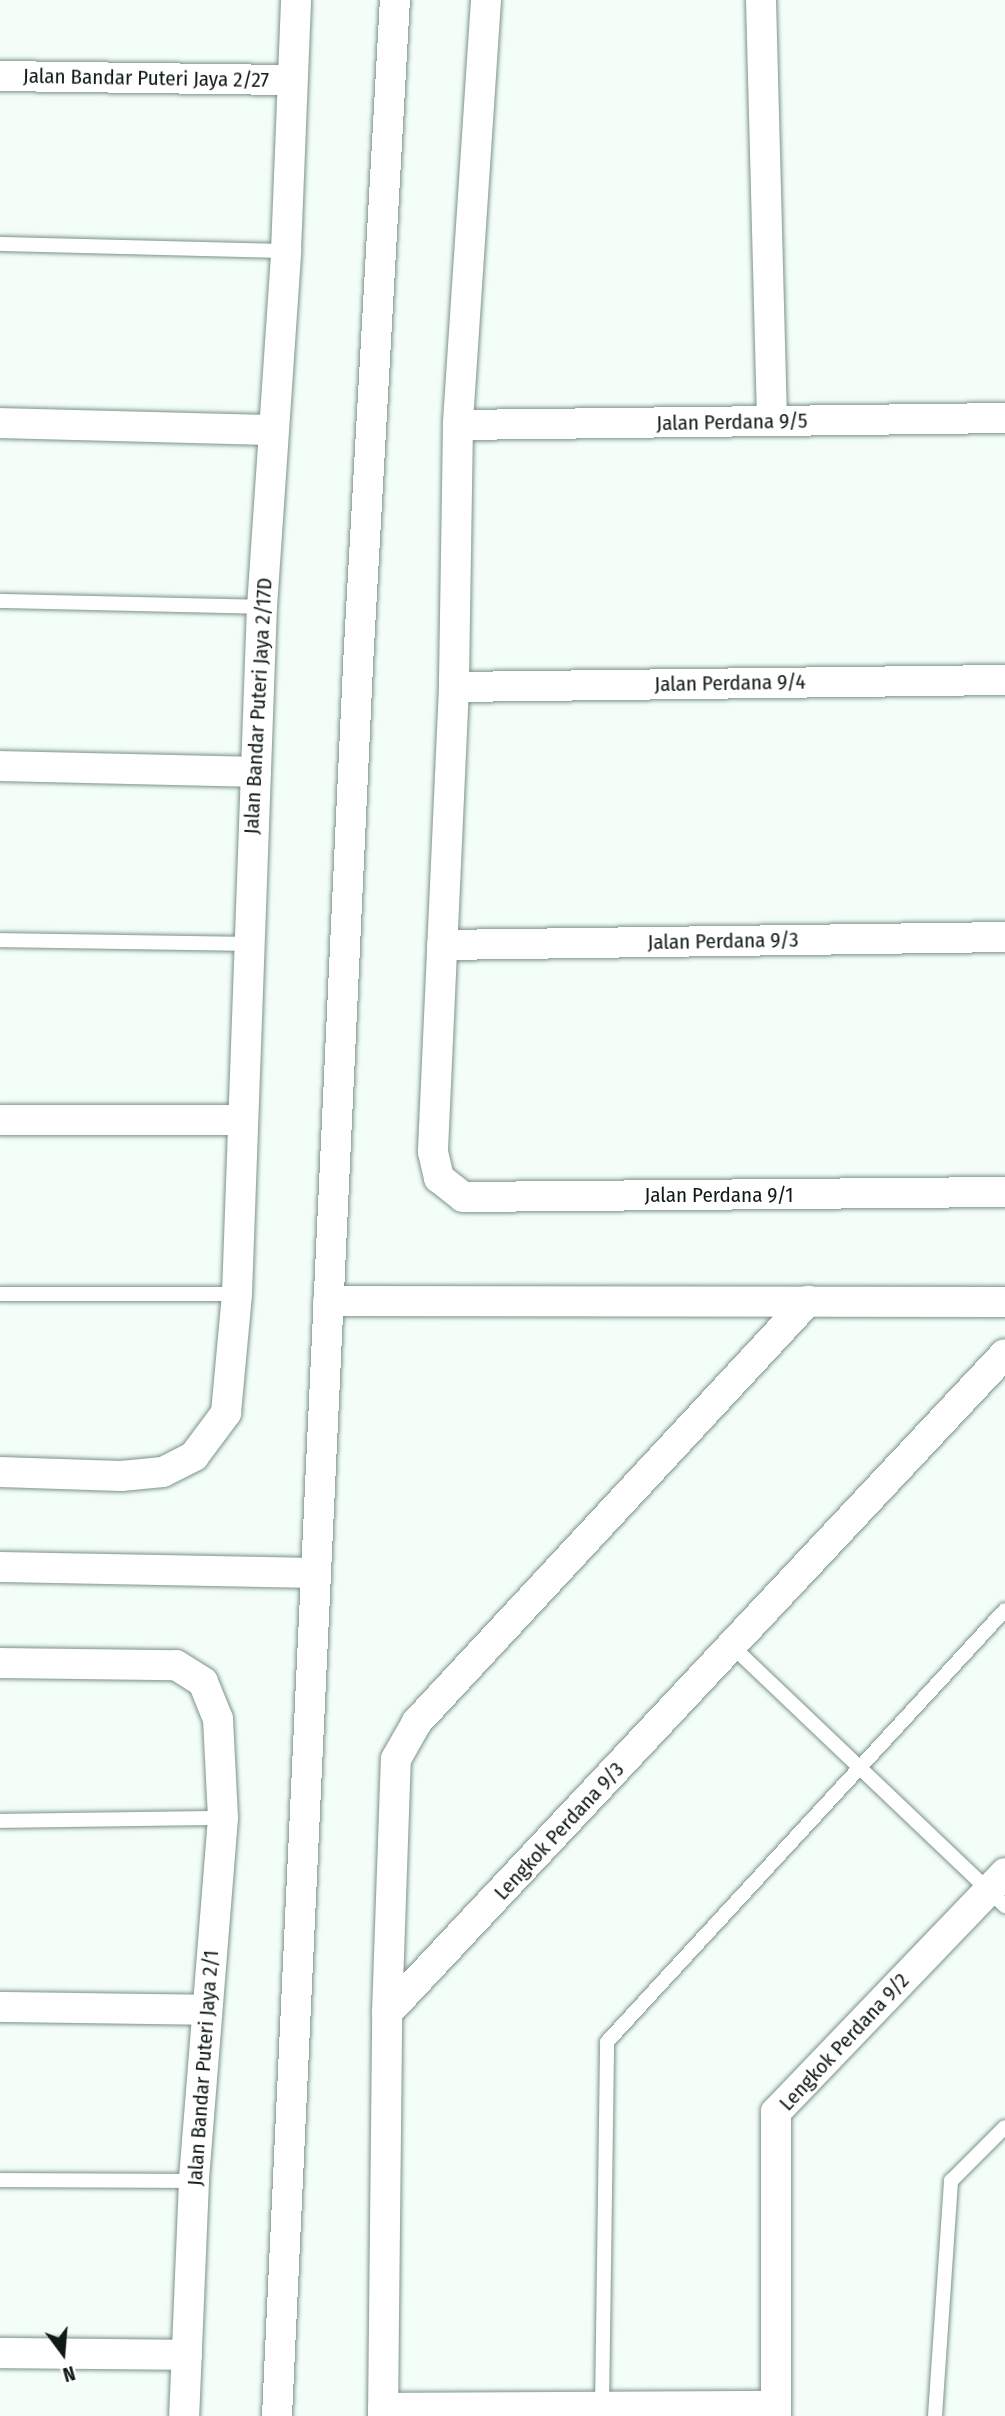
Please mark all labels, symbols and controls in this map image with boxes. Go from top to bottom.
street label: Jalan Bandar Puteri Jaya 2/27 [23,63,269,93]
street label: Jalan Perdana 9/5 [656,408,808,436]
street label: Jalan Bandar Puteri Jaya 2/17D [239,577,277,835]
street label: Jalan Perdana 9/4 [654,669,806,697]
street label: Jalan Perdana 9/3 [647,927,799,955]
street label: Jalan Perdana 9/1 [645,1182,793,1208]
street label: Lengkok Perdana 9/3 [489,1757,629,1905]
street label: Jalan Bandar Puteri Jaya 2/1 [182,1949,224,2187]
street label: Lengkok Perdana 9/2 [774,1968,914,2116]
north arrow [28,2318,98,2388]
text: N [60,2361,78,2386]

